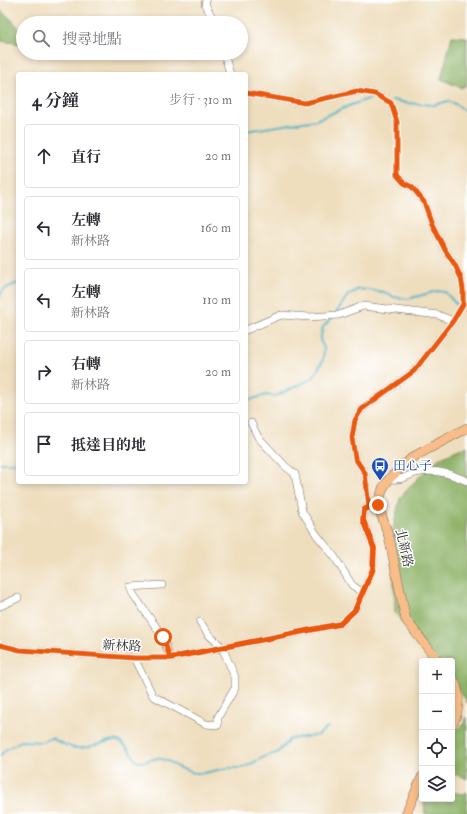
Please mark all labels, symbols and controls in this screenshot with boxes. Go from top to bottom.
search box [16,16,248,60]
icon: search [30,27,52,49]
text: 搜尋地點 [62,30,122,49]
text: 4 分鐘 [32,90,79,111]
text: 步行 · 310 m [169,92,232,108]
icon: ahead [33,145,55,167]
text: 直行 [71,148,101,167]
text: 20 m [205,148,231,164]
text: 左轉 [71,211,101,230]
icon: left [33,217,55,239]
text: 160 m [200,220,231,236]
text: 新林路 [71,233,110,249]
text: 左轉 [71,283,101,302]
icon: left [33,289,55,311]
text: 110 m [202,292,231,308]
text: 新林路 [71,305,110,321]
text: 右轉 [71,355,101,374]
icon: right [33,361,55,383]
text: 20 m [205,364,231,380]
text: 新林路 [71,377,110,393]
icon: arrive [33,433,55,455]
text: 抵達目的地 [71,436,146,455]
bus stop icon: 田心子 [370,456,390,481]
place label: 田心子 [393,458,432,474]
route end [369,496,387,514]
street label: 北新路 [392,527,416,569]
route start [154,628,172,646]
street label: 新林路 [102,637,142,655]
map controls [419,658,455,802]
button: + [419,658,455,694]
button: − [419,694,455,730]
button: locate [419,730,455,766]
button: layers [419,766,455,802]

